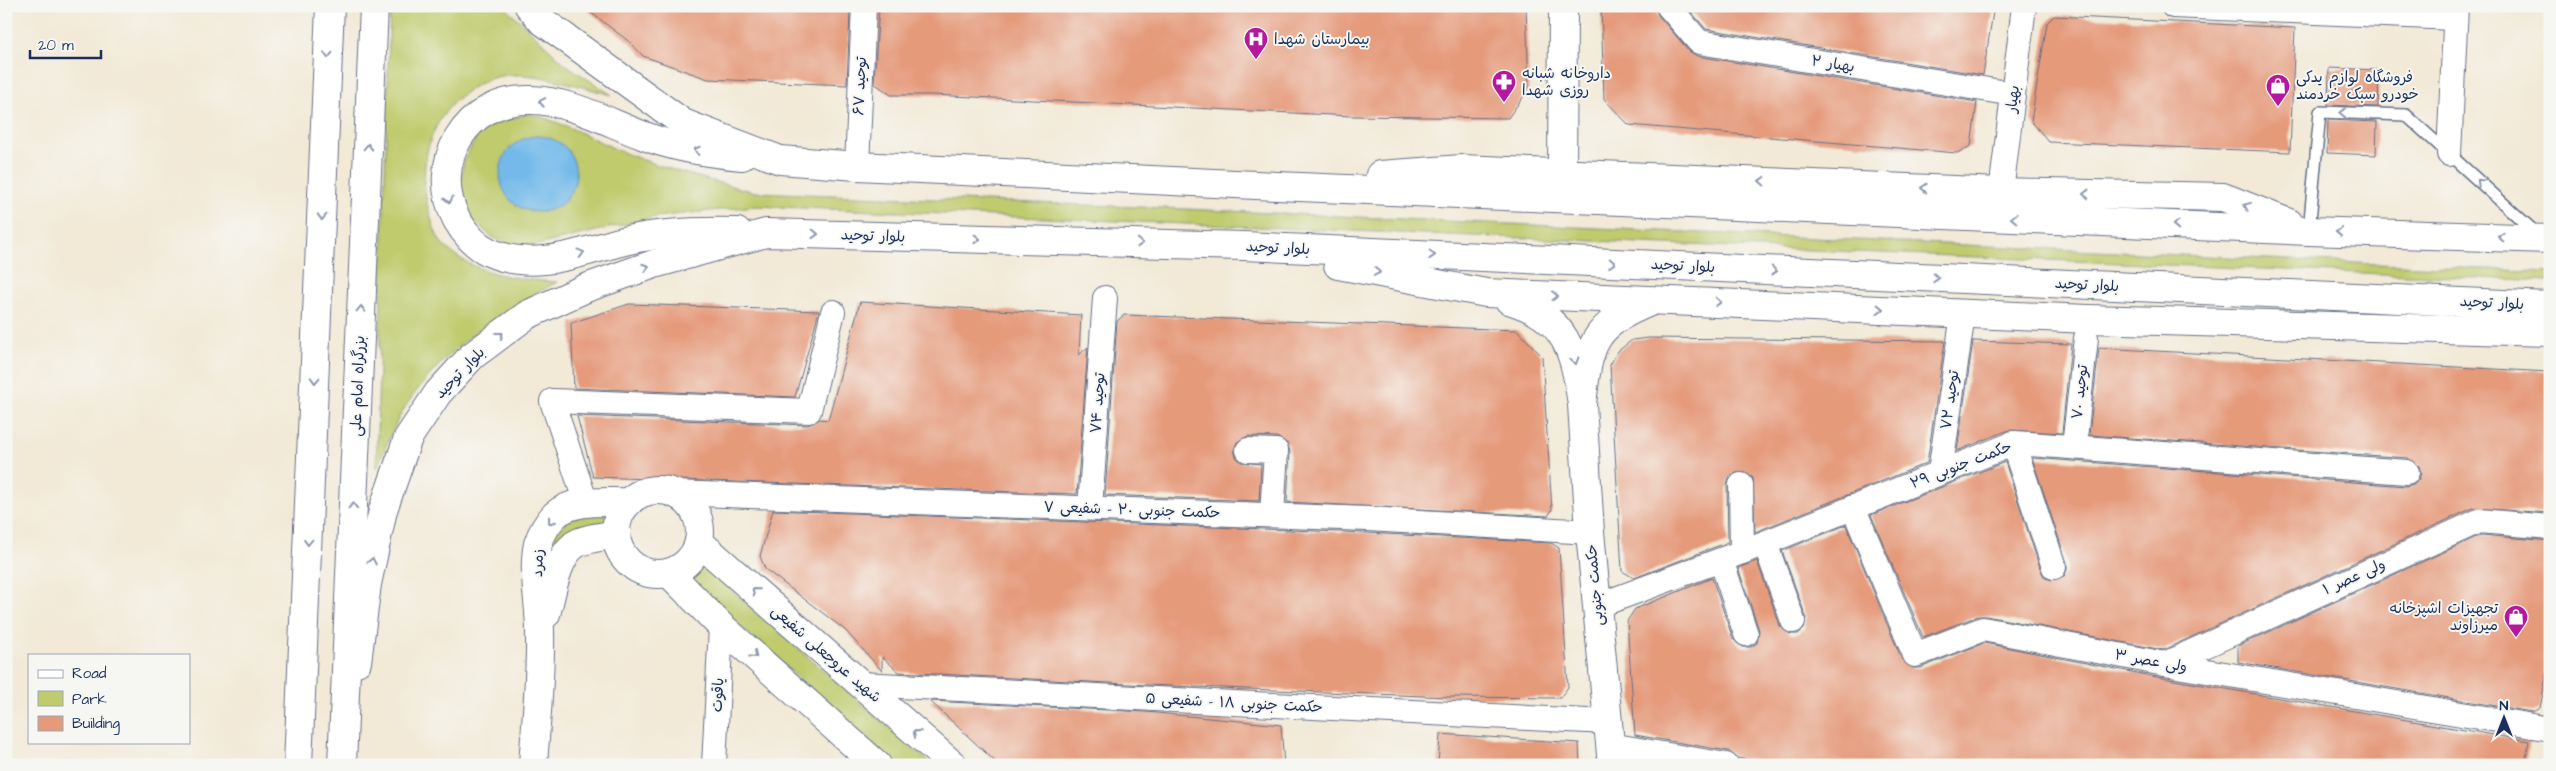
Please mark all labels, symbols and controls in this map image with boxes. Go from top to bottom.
hospital icon: بیمارستان شهدا [1243,26,1269,60]
scale bar [30,28,101,60]
place label: بیمارستان شهدا [1274,29,1370,50]
text: 20 m [38,35,74,56]
street label: بهیار ۲ [1810,50,1856,78]
one-way arrow [323,51,334,59]
street label: توحید ۶۷ [848,55,872,116]
place label: داروخانه شبانه روزی شهدا [1522,63,1611,101]
place label: فروشگاه لوازم یدکی خودرو سبک خردمند [2296,67,2419,105]
pharmacy icon: داروخانه شبانه روزی شهدا [1491,69,1517,103]
shop icon: فروشگاه لوازم یدکی خودرو سبک خردمند [2265,73,2291,107]
street label: بهیار [2001,84,2025,115]
one-way arrow [538,97,547,107]
one-way arrow [2339,108,2347,118]
one-way arrow [363,142,374,150]
one-way arrow [693,145,701,156]
one-way arrow [1757,176,1765,187]
one-way arrow [2477,179,2486,188]
one-way arrow [1920,183,1928,194]
one-way arrow [2082,189,2090,199]
one-way arrow [443,195,454,204]
one-way arrow [2243,202,2252,212]
one-way arrow [2010,212,2018,223]
one-way arrow [316,214,327,222]
one-way arrow [2172,219,2180,230]
street label: بلوار توحید [840,224,906,248]
one-way arrow [2334,226,2342,237]
one-way arrow [812,229,819,239]
one-way arrow [2497,232,2504,242]
one-way arrow [974,233,982,244]
street label: بلوار توحید [1245,236,1311,260]
one-way arrow [1136,238,1144,249]
one-way arrow [576,249,584,259]
one-way arrow [1428,250,1436,260]
street label: بلوار توحید [1650,254,1716,278]
one-way arrow [1608,258,1616,269]
one-way arrow [642,263,650,273]
one-way arrow [1770,265,1778,276]
one-way arrow [1373,267,1382,277]
one-way arrow [1933,272,1941,283]
street label: بلوار توحید [2054,273,2120,297]
one-way arrow [1552,291,1559,301]
street label: بلوار توحید [2459,291,2525,315]
one-way arrow [1714,297,1722,308]
one-way arrow [1876,304,1884,314]
one-way arrow [356,305,367,313]
one-way arrow [494,332,504,341]
street label: بزرگراه امام علی [346,335,370,437]
street label: بلوار توحید [430,342,490,404]
one-way arrow [1569,356,1579,365]
street label: توحید ۷۰ [2067,363,2093,420]
street label: توحید ۷۲ [1935,368,1965,431]
street label: توحید ۷۴ [1085,371,1111,434]
one-way arrow [309,376,320,384]
street label: حکمت جنوبی ۲۹ [1907,436,2015,494]
street label: حکمت جنوبی ۲۰ - شفیعی ۷ [1043,496,1221,524]
one-way arrow [347,502,358,510]
one-way arrow [548,515,557,525]
one-way arrow [302,538,313,546]
street label: حکمت جنوبی [1581,543,1609,627]
street label: زمرد [527,549,549,577]
street label: ولی عصر ۱ [2319,554,2389,600]
one-way arrow [366,556,377,565]
one-way arrow [751,588,760,597]
place label: تجهیزات اشپزخانه میرزاوند [2389,598,2499,636]
street label: شهید عروجعلی شفیعی [766,600,886,708]
shop icon: تجهیزات اشپزخانه میرزاوند [2503,604,2529,638]
street label: ولی عصر ۳ [2113,644,2189,678]
one-way arrow [749,649,758,658]
legend [28,654,190,744]
text: Road [72,663,107,684]
street label: یاقوت [707,677,729,713]
street label: حکمت جنوبی ۱۸ - شفیعی ۵ [1145,688,1323,718]
text: Park [72,689,107,710]
north arrow [2478,694,2528,744]
text: N [2500,696,2509,716]
text: Building [72,713,120,735]
one-way arrow [913,729,922,738]

